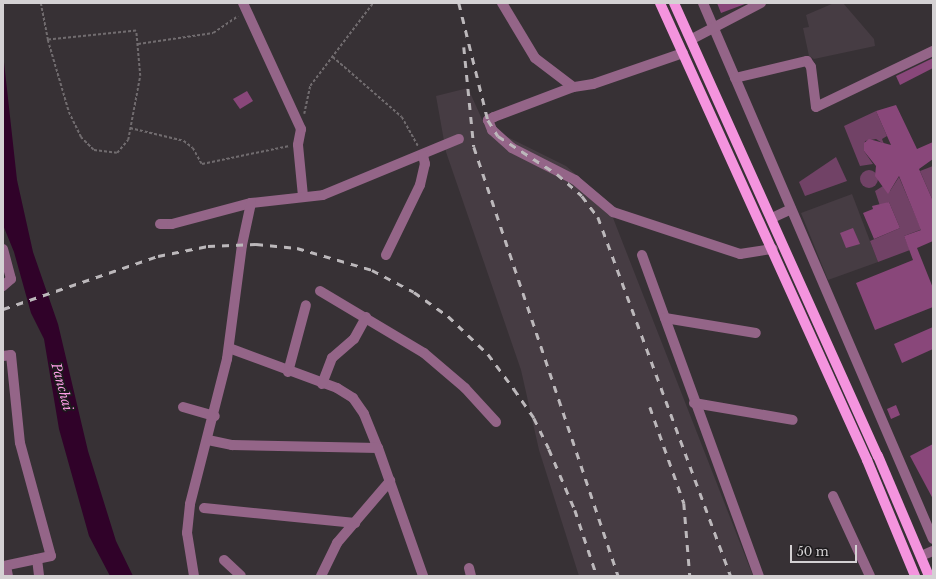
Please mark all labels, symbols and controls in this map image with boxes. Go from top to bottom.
water label: Panchai [47,361,75,413]
scale bar [792,537,859,563]
text: 50 m [797,544,829,559]

